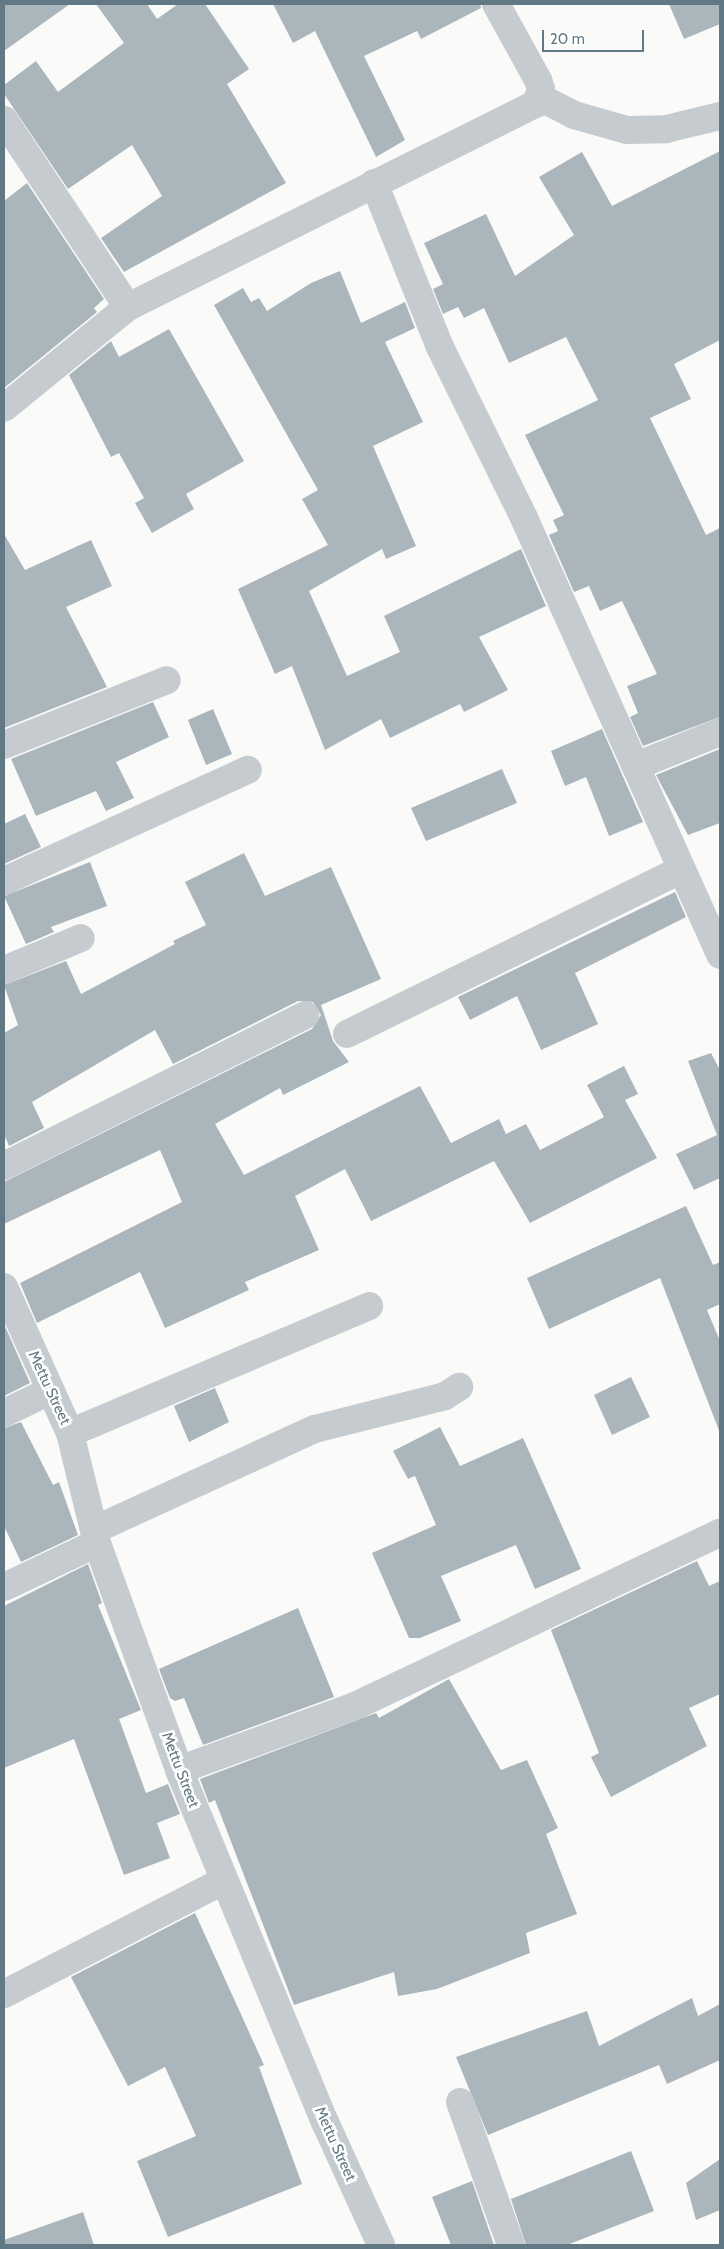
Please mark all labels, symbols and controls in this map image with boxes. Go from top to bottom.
scale bar [544,20,646,52]
text: 20 m [550,30,585,48]
street label: Mettu Street [24,1348,74,1428]
street label: Mettu Street [157,1730,203,1810]
street label: Mettu Street [311,2104,359,2184]

